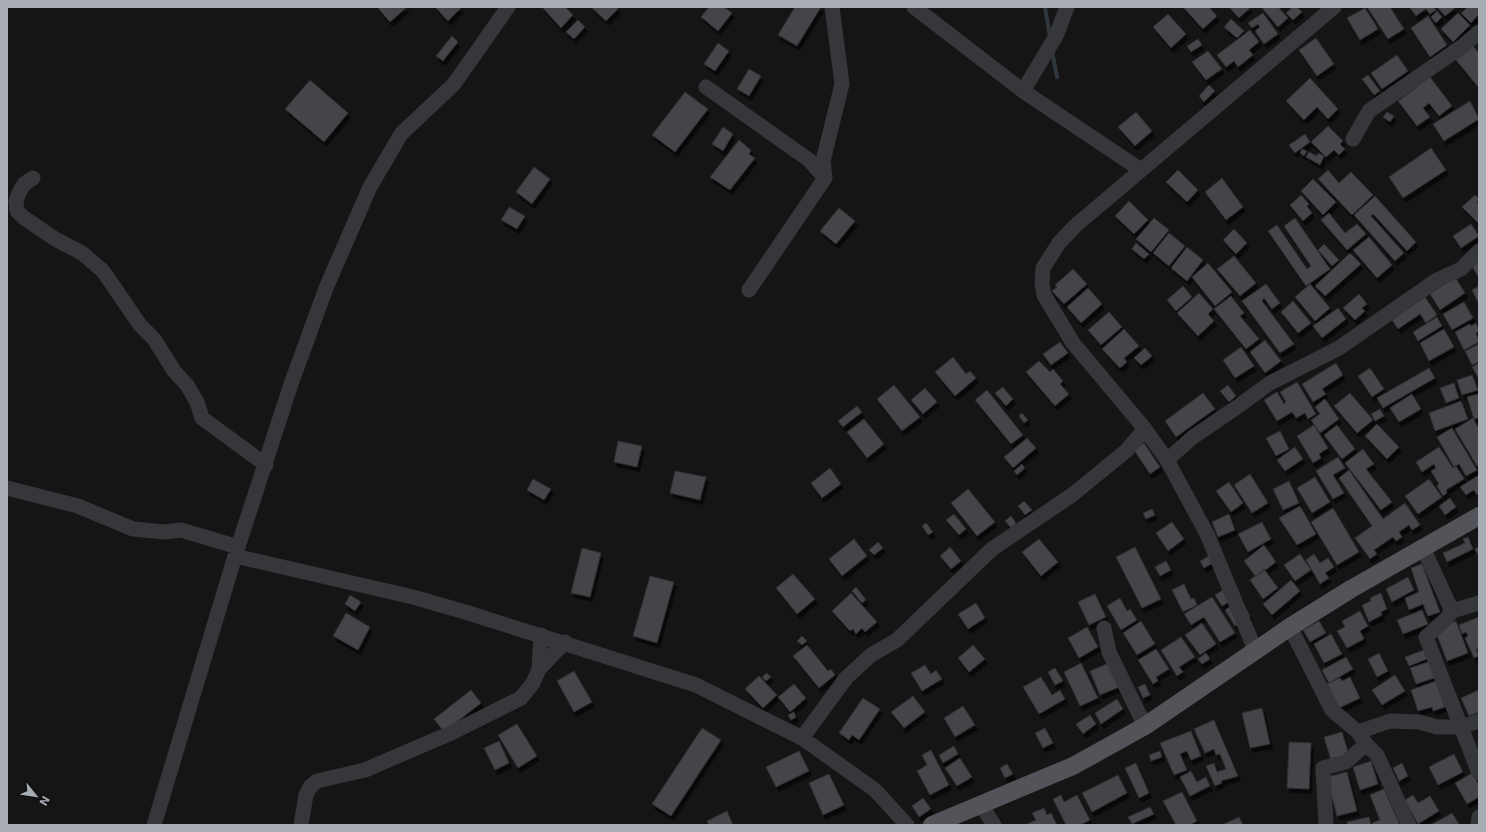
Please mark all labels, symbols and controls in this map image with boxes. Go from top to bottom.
north arrow [16,776,56,816]
text: N [37,794,53,808]

